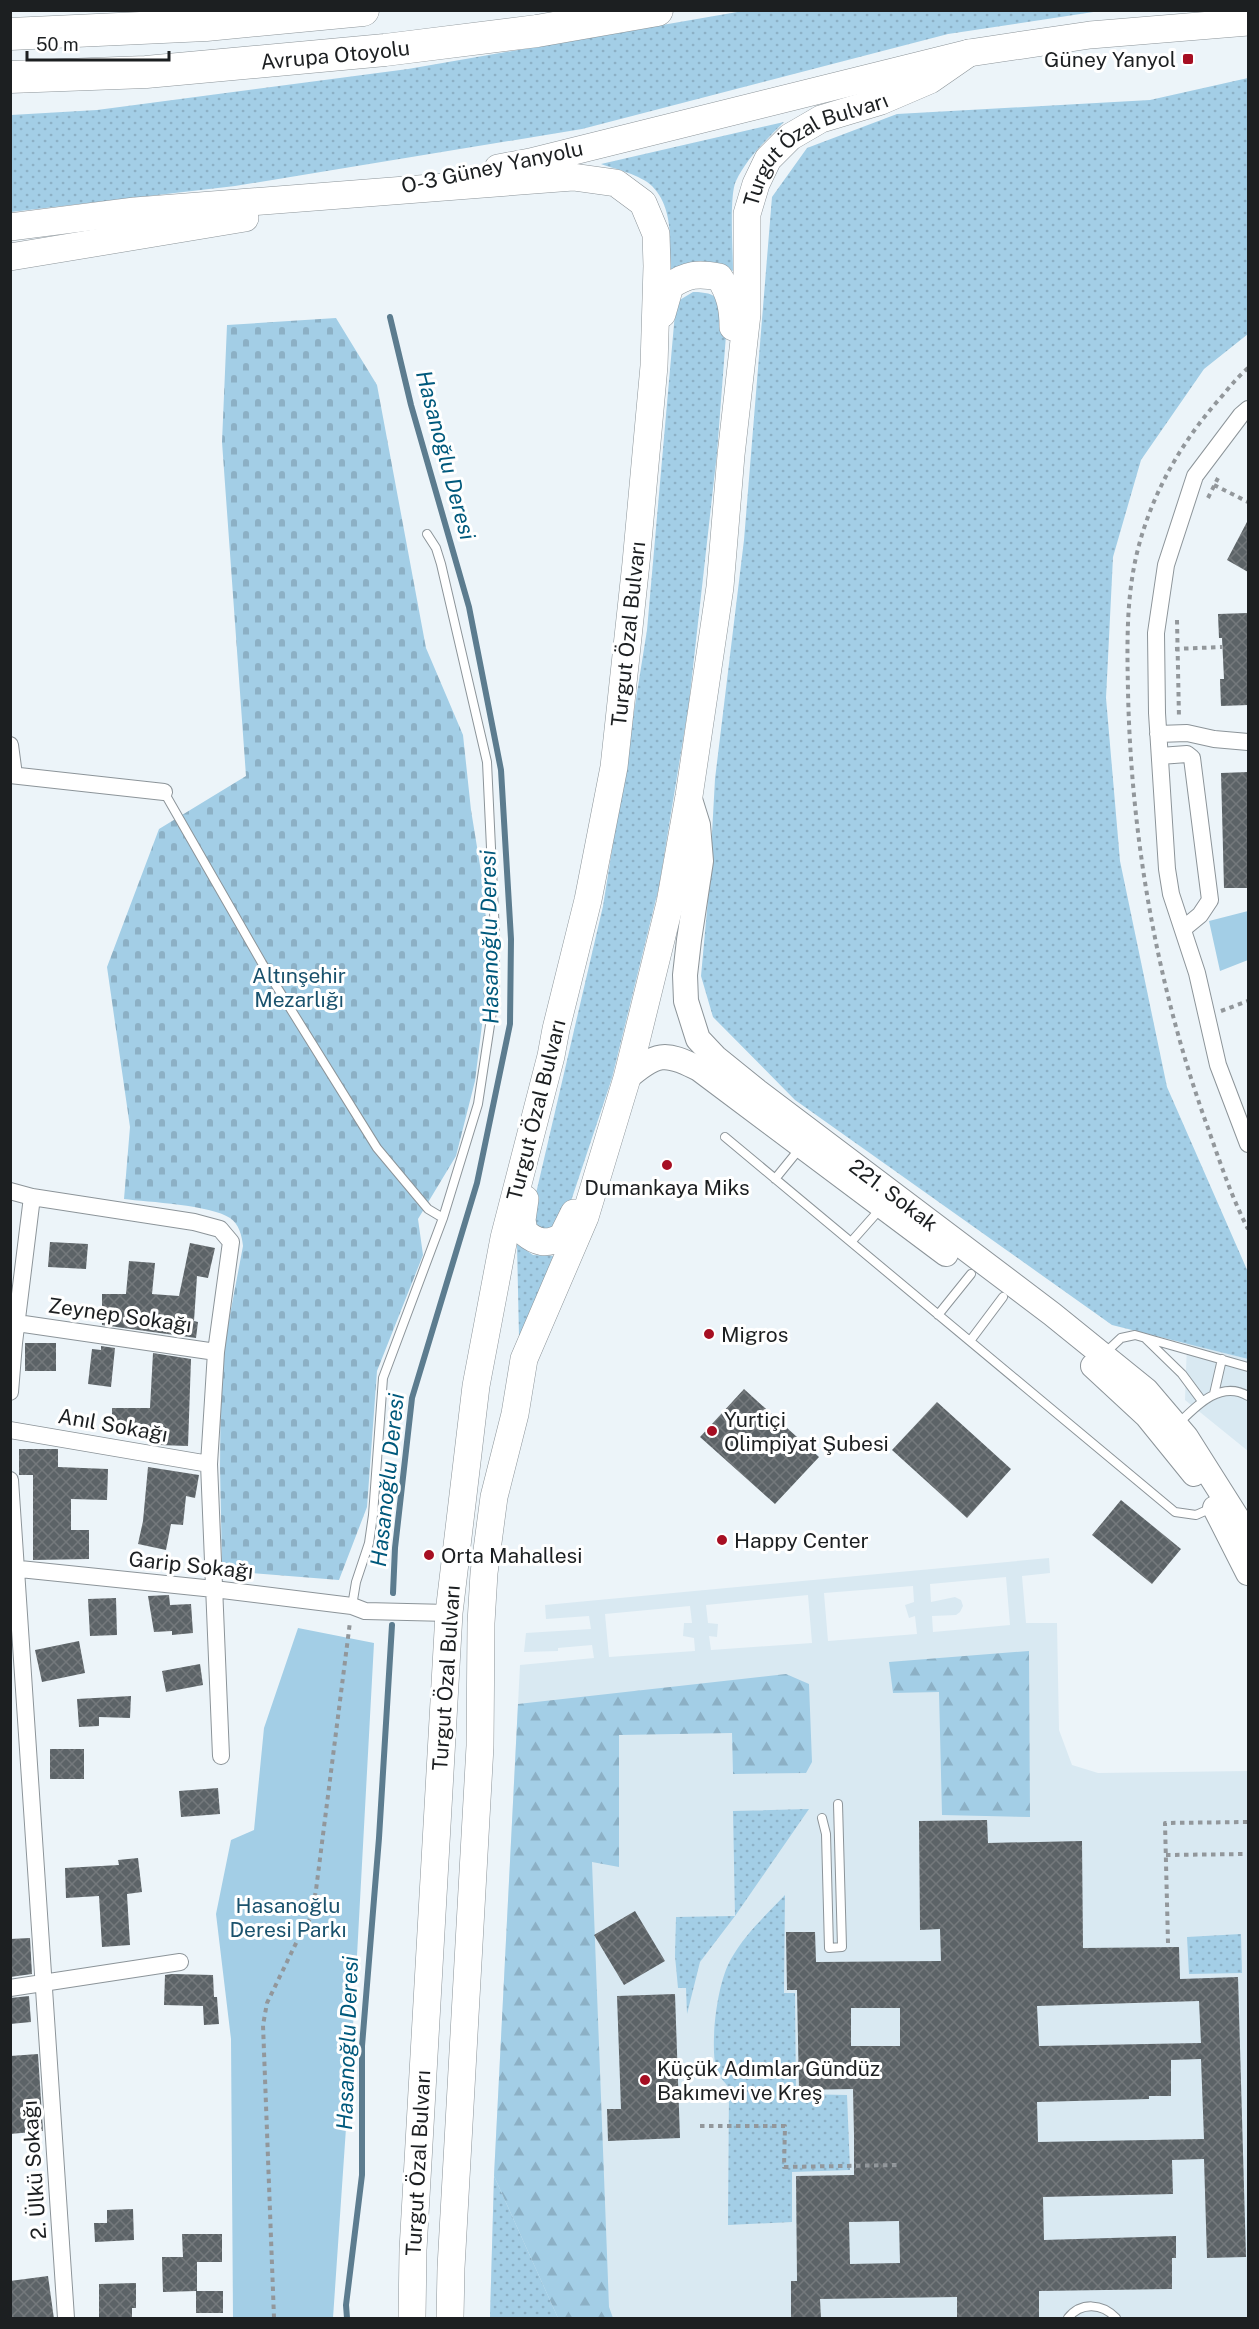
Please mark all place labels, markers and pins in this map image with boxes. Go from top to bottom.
place label: Güney Yanyol [1044,47,1176,72]
marker: Güney Yanyol [1181,52,1195,66]
marker: Dumankaya Miks [660,1158,674,1172]
place label: Dumankaya Miks [584,1175,750,1200]
place label: Migros [721,1322,788,1347]
marker: Migros [702,1327,716,1341]
place label: Yurtiçi Olimpiyat Şubesi [724,1407,889,1456]
marker: Yurtiçi Olimpiyat Şubesi [705,1424,719,1438]
place label: Happy Center [734,1528,869,1553]
marker: Happy Center [715,1533,729,1547]
place label: Orta Mahallesi [441,1543,582,1568]
marker: Orta Mahallesi [422,1548,436,1562]
place label: Küçük Adımlar Gündüz Bakımevi ve Kreş [657,2056,880,2105]
marker: Küçük Adımlar Gündüz Bakımevi ve Kreş [638,2073,652,2087]

